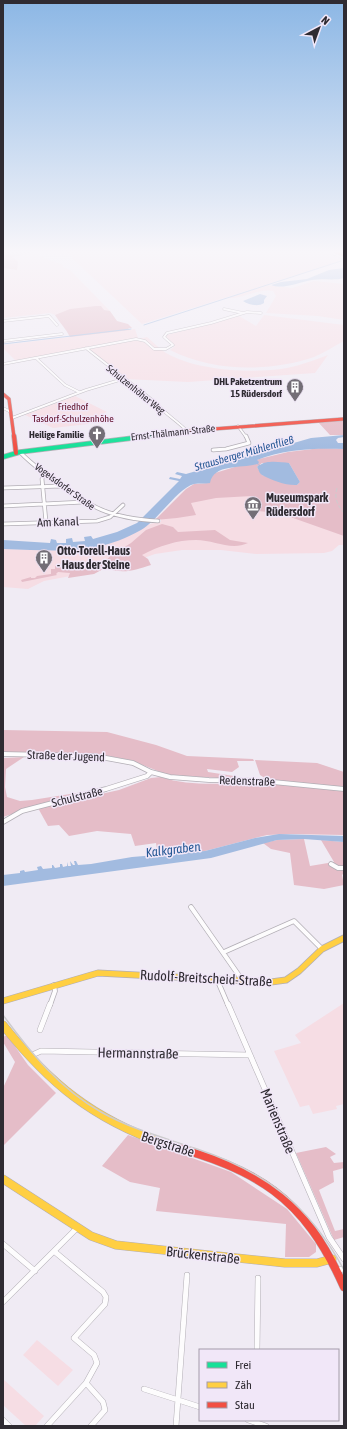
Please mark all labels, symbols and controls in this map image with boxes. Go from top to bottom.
north arrow [299,8,339,48]
text: N [319,14,332,27]
street label: Schulzenhöher Weg [104,362,168,417]
place label: DHL Paketzentrum 15 Rüdersdorf [214,376,282,399]
building icon: DHL Paketzentrum 15 Rüdersdorf [285,377,305,402]
park label: Friedhof Tasdorf-Schulzenhöhe [32,401,114,424]
street label: Ernst-Thälmann-Straße [130,423,216,442]
church icon: Heilige Familie [87,424,107,449]
place label: Heilige Familie [29,429,84,440]
water label: Strausberger Mühlenfließ [192,433,295,473]
street label: Vogelsdorfer Straße [32,461,97,512]
place label: Museumspark Rüdersdorf [266,491,329,519]
museum icon: Museumspark Rüdersdorf [243,495,263,520]
street label: Am Kanal [37,514,80,530]
place label: Otto-Torell-Haus - Haus der Steine [57,544,131,572]
building icon: Otto-Torell-Haus - Haus der Steine [34,548,54,573]
street label: Straße der Jugend [27,748,105,764]
street label: Redenstraße [219,773,275,789]
street label: Schulstraße [50,784,104,810]
water label: Kalkgraben [145,839,202,860]
street label: Rudolf-Breitscheid-Straße [140,967,272,989]
street label: Hermannstraße [97,1044,179,1062]
street label: Marienstraße [257,1086,299,1156]
street label: Bergstraße [139,1128,197,1160]
street label: Brückenstraße [165,1243,241,1267]
legend [199,1349,339,1421]
text: Frei [235,1358,251,1372]
text: Zäh [235,1378,252,1392]
text: Stau [235,1398,255,1412]

